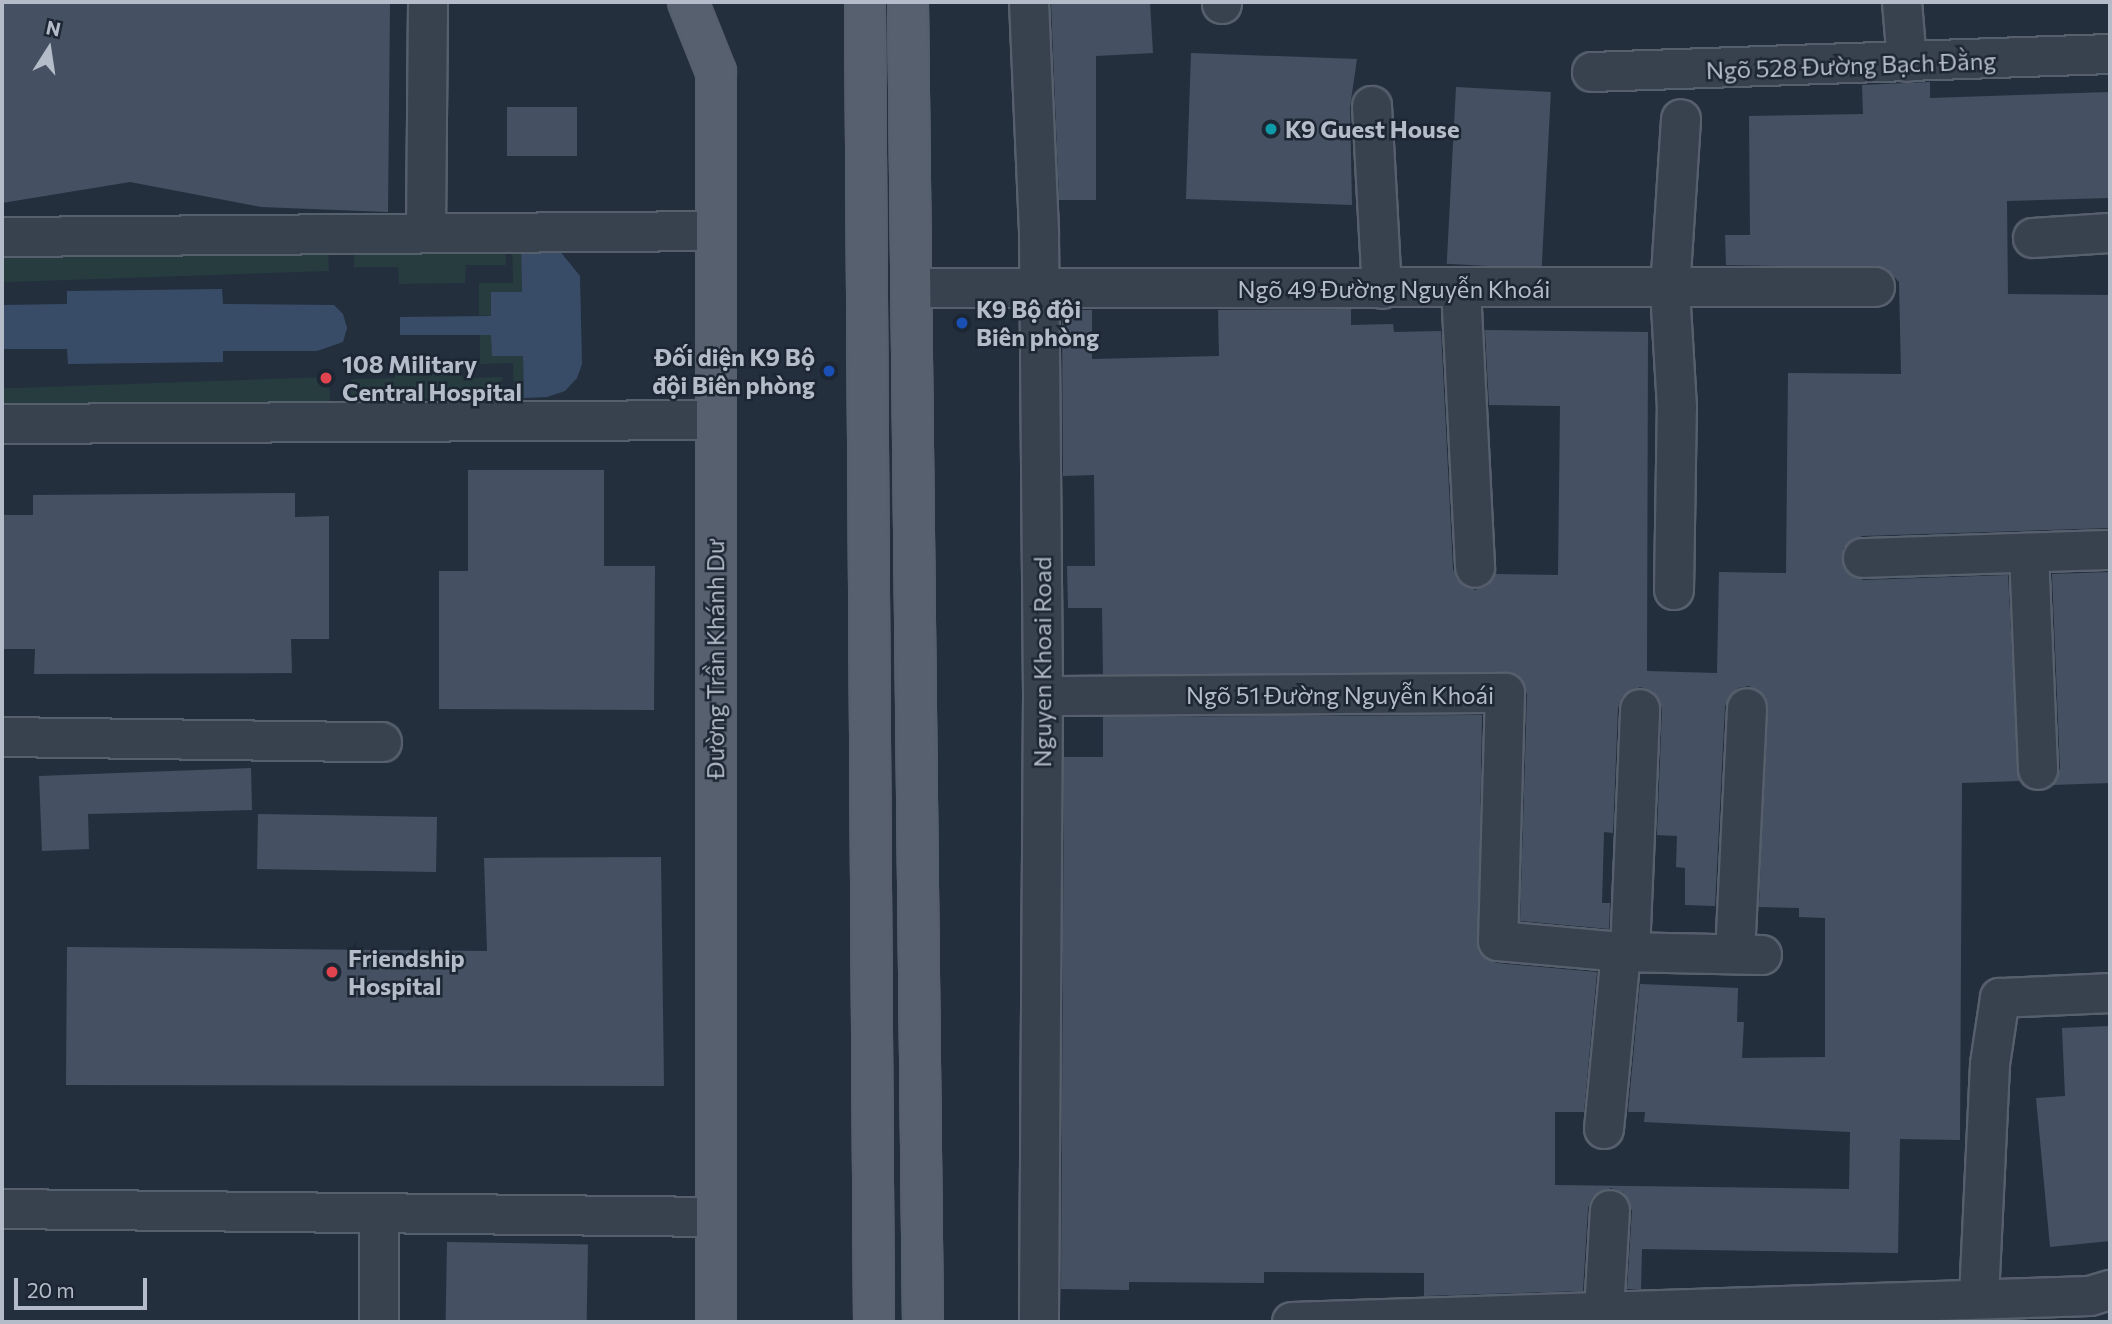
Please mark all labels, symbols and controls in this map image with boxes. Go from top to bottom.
north arrow [14,14,84,84]
text: N [44,15,63,41]
street label: Ngõ 528 Đường Bạch Đằng [1705,46,1997,84]
place label: K9 Guest House [1285,115,1460,143]
marker: K9 Guest House [1263,121,1279,137]
street label: Ngõ 49 Đường Nguyễn Khoái [1237,275,1551,303]
place label: K9 Bộ đội Biên phòng [976,295,1099,351]
marker: K9 Bộ đội Biên phòng [954,315,970,331]
place label: Đối diện K9 Bộ đội Biên phòng [652,343,815,399]
place label: 108 Military Central Hospital [342,350,522,406]
marker: Đối diện K9 Bộ đội Biên phòng [821,363,837,379]
marker: 108 Military Central Hospital [316,368,336,388]
street label: Đường Trần Khánh Dư [701,539,729,779]
street label: Nguyen Khoai Road [1028,556,1056,768]
street label: Ngõ 51 Đường Nguyễn Khoái [1186,681,1494,709]
place label: Friendship Hospital [348,944,465,1000]
marker: Friendship Hospital [322,962,342,982]
scale bar [18,1264,150,1308]
text: 20 m [27,1277,75,1302]

